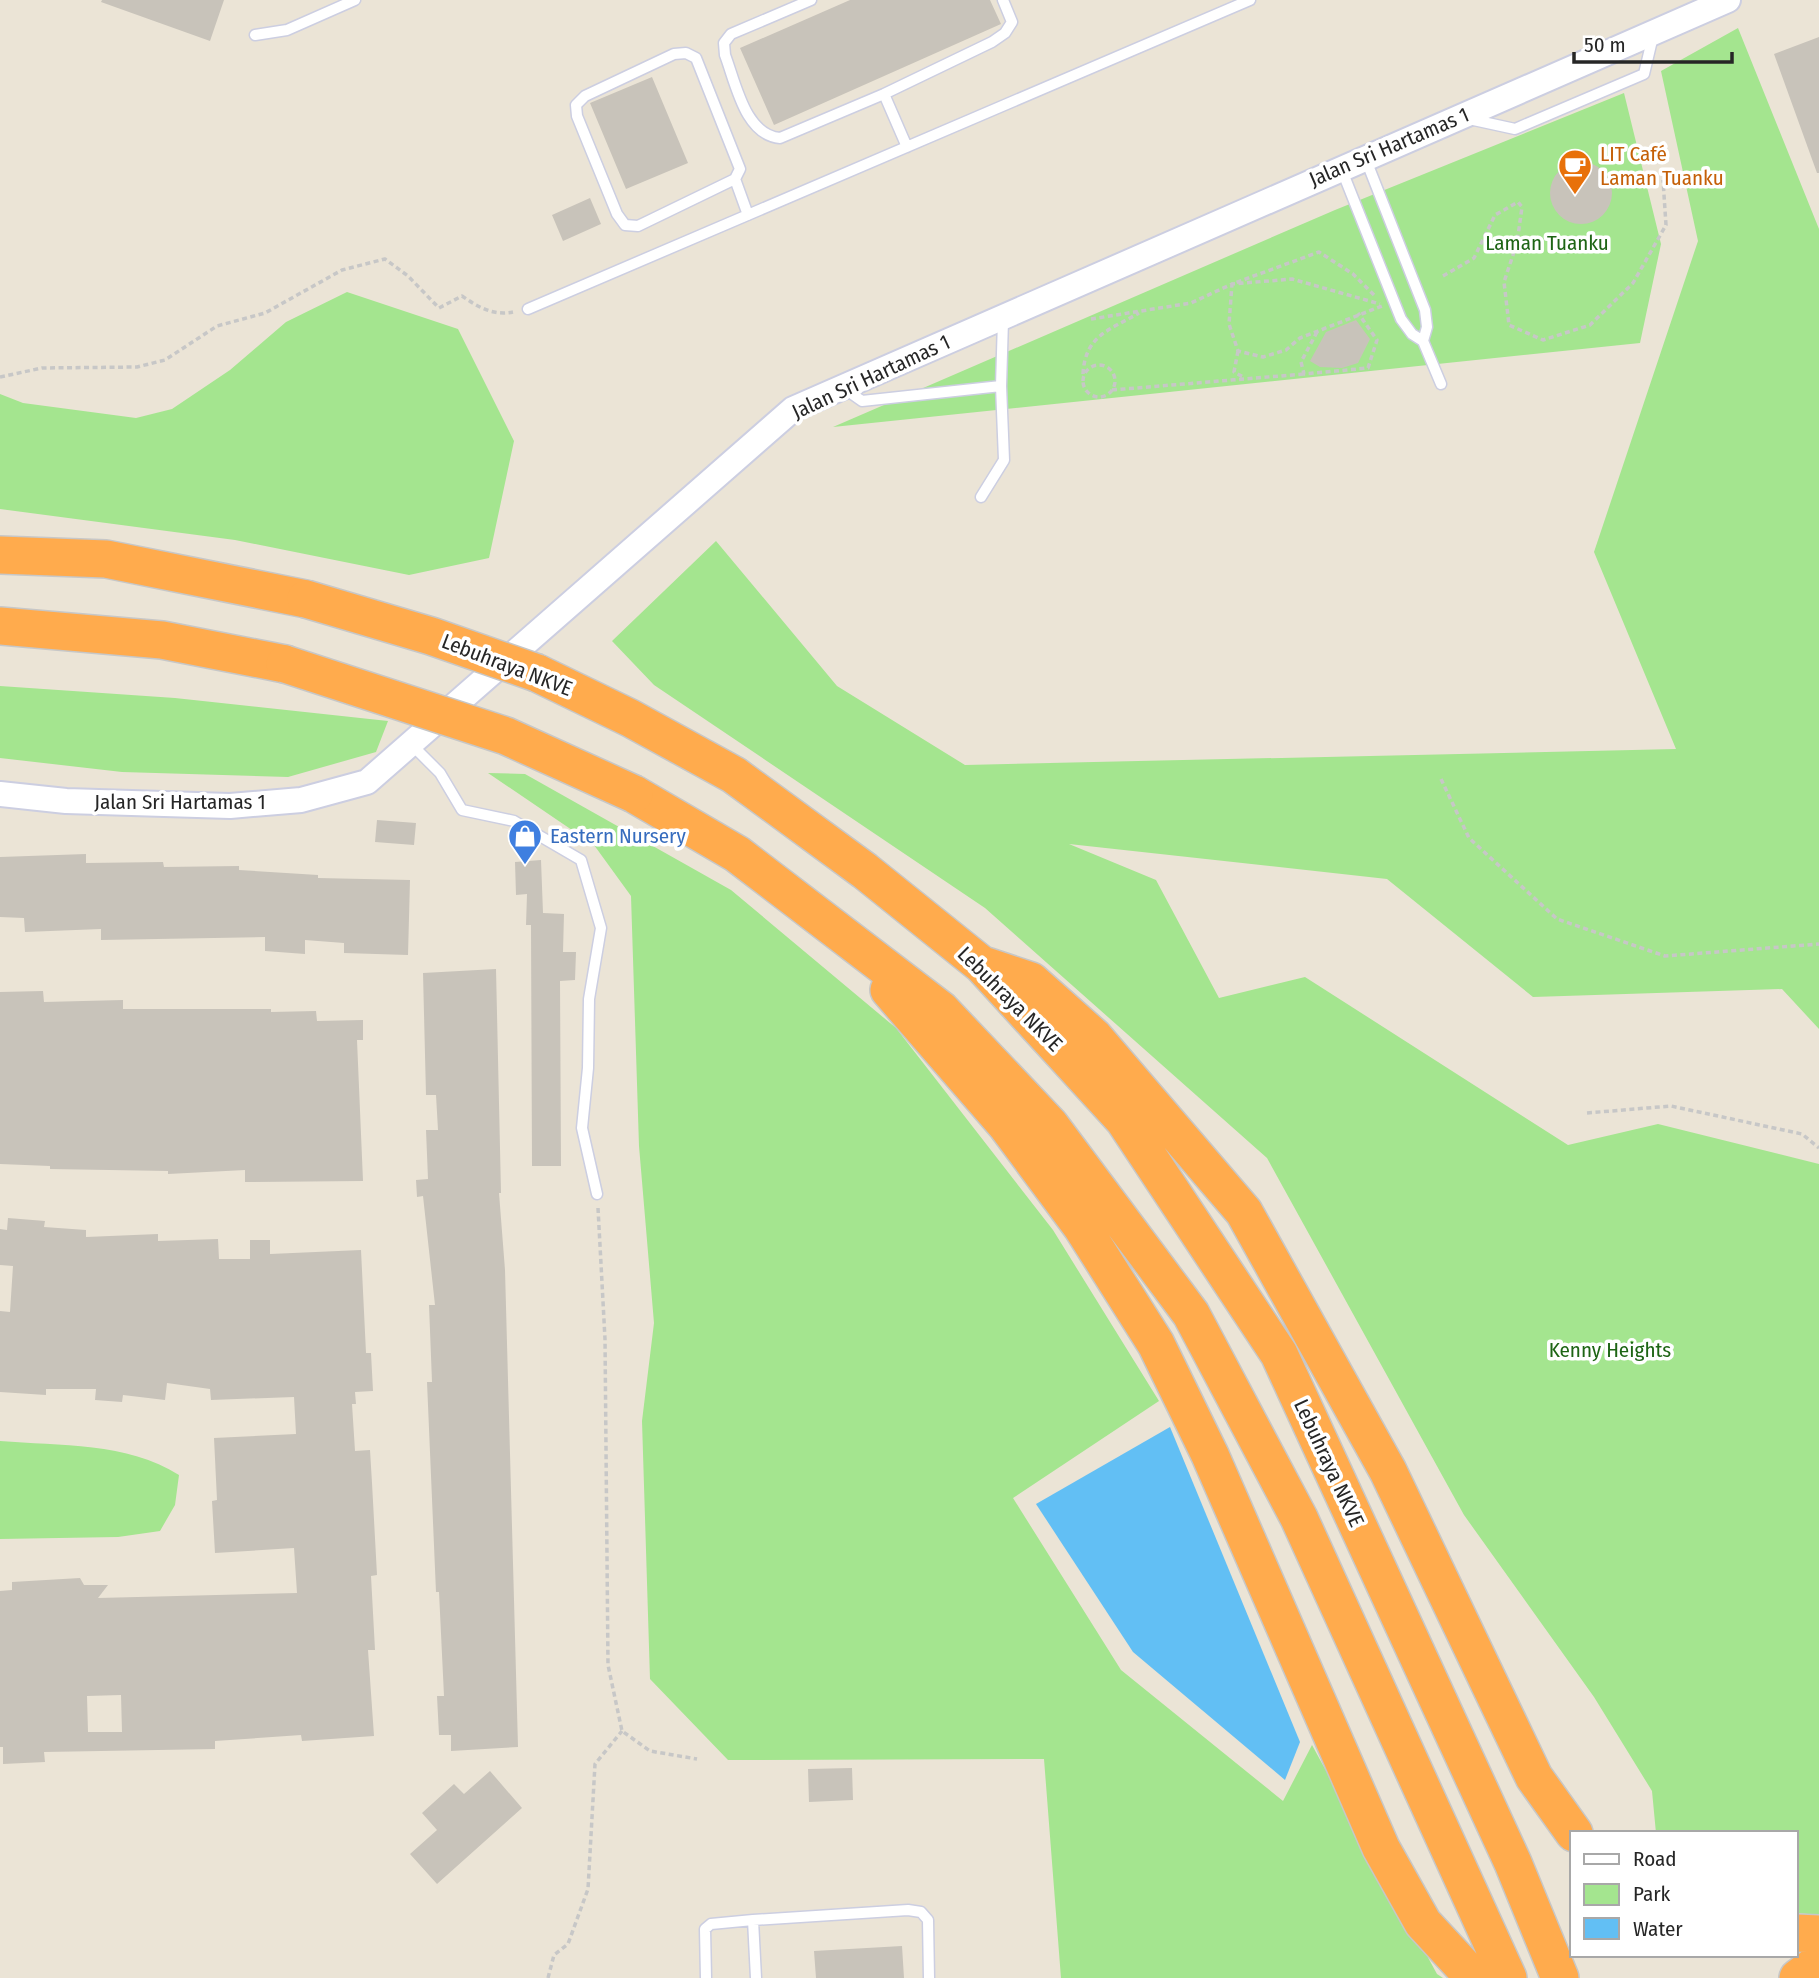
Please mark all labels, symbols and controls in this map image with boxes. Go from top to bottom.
scale bar [1574,21,1731,65]
text: 50 m [1584,32,1626,58]
street label: Jalan Sri Hartamas 1 [1305,102,1473,192]
place label: LIT Café Laman Tuanku [1600,141,1724,191]
cafe icon: LIT Café Laman Tuanku [1556,147,1594,196]
park label: Laman Tuanku [1485,230,1609,256]
street label: Jalan Sri Hartamas 1 [788,329,954,425]
street label: Lebuhraya NKVE [438,628,576,702]
street label: Jalan Sri Hartamas 1 [94,789,266,815]
shop icon: Eastern Nursery [506,817,544,866]
place label: Eastern Nursery [550,823,686,849]
street label: Lebuhraya NKVE [952,941,1068,1057]
park label: Kenny Heights [1549,1337,1671,1363]
street label: Lebuhraya NKVE [1288,1395,1370,1531]
legend [1570,1831,1798,1957]
text: Road [1633,1846,1677,1872]
text: Park [1633,1881,1671,1907]
text: Water [1633,1916,1683,1942]

